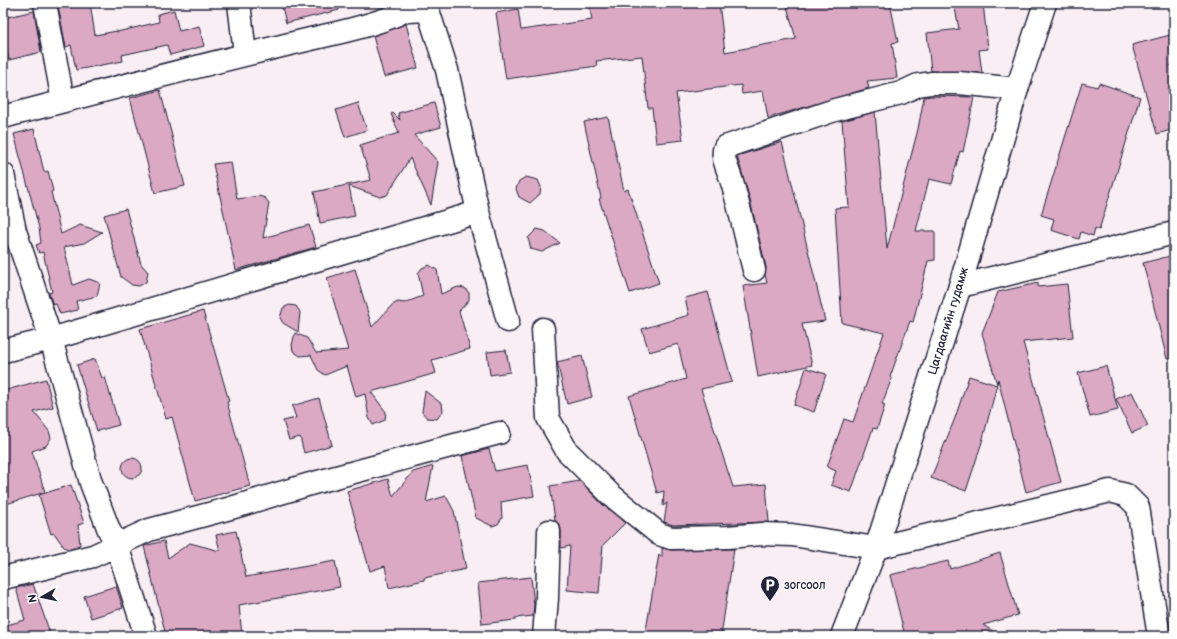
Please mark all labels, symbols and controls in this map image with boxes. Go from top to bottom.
street label: Цагдаагийн гудамж [925,265,972,377]
parking icon: зогсоол [759,574,781,602]
north arrow [22,577,62,617]
place label: зогсоол [784,578,826,593]
text: N [26,593,40,604]

